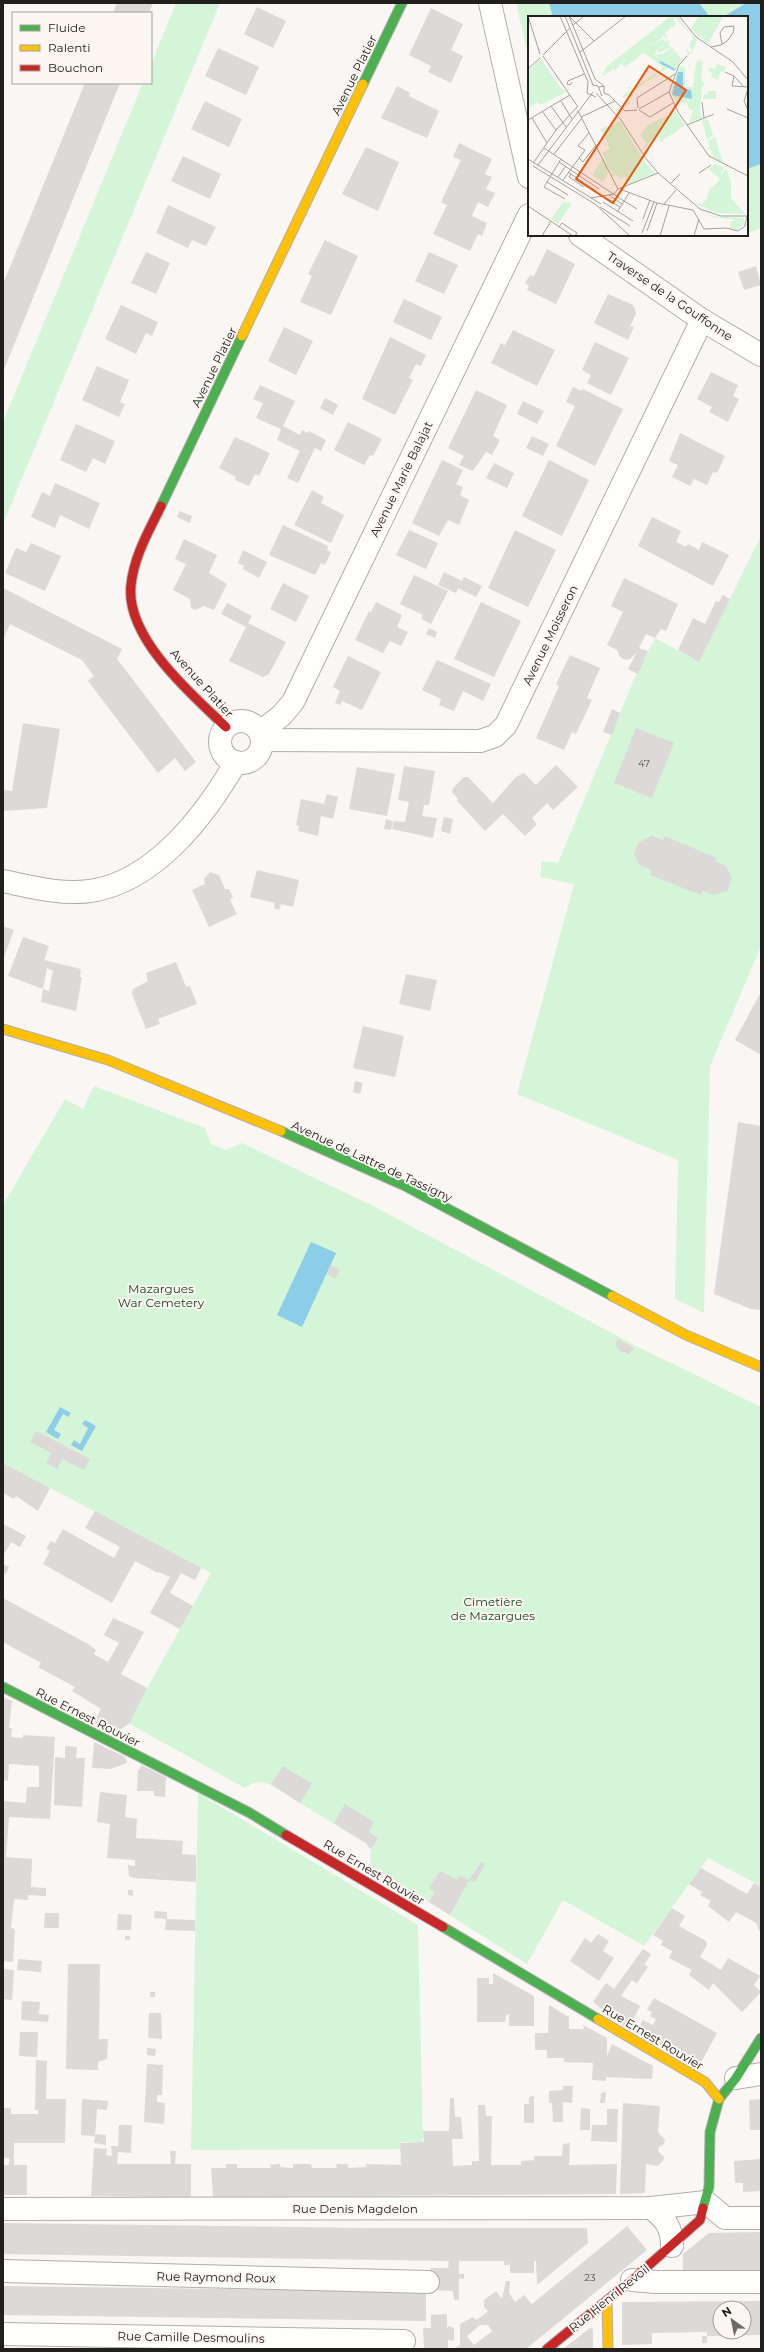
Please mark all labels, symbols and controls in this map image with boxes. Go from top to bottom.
legend [12,12,152,84]
inset map [528,16,748,236]
text: Fluide [48,20,86,35]
street label: Avenue Platier [328,32,380,118]
text: Ralenti [48,40,90,55]
text: Bouchon [48,60,103,75]
street label: Traverse de la Gouffonne [604,248,736,344]
street label: Avenue Platier [188,324,240,410]
street label: Avenue Marie Balajat [366,419,436,539]
street label: Avenue Moisseron [519,582,581,688]
street label: Avenue Platier [167,645,237,721]
house number: 47 [638,757,650,770]
street label: Avenue de Lattre de Tassigny [289,1117,455,1205]
park label: Mazargues War Cemetery [118,1281,205,1310]
park label: Cimetière de Mazargues [451,1594,535,1623]
street label: Rue Ernest Rouvier [33,1684,143,1750]
street label: Rue Ernest Rouvier [321,1836,427,1908]
street label: Rue Ernest Rouvier [600,2001,706,2073]
street label: Rue Denis Magdelon [292,2201,418,2216]
street label: Rue Henri Revoil [566,2261,652,2335]
street label: Rue Raymond Roux [156,2268,276,2286]
house number: 23 [584,2271,596,2284]
north arrow [712,2300,752,2340]
text: N [719,2303,734,2320]
street label: Rue Camille Desmoulins [117,2328,265,2346]

